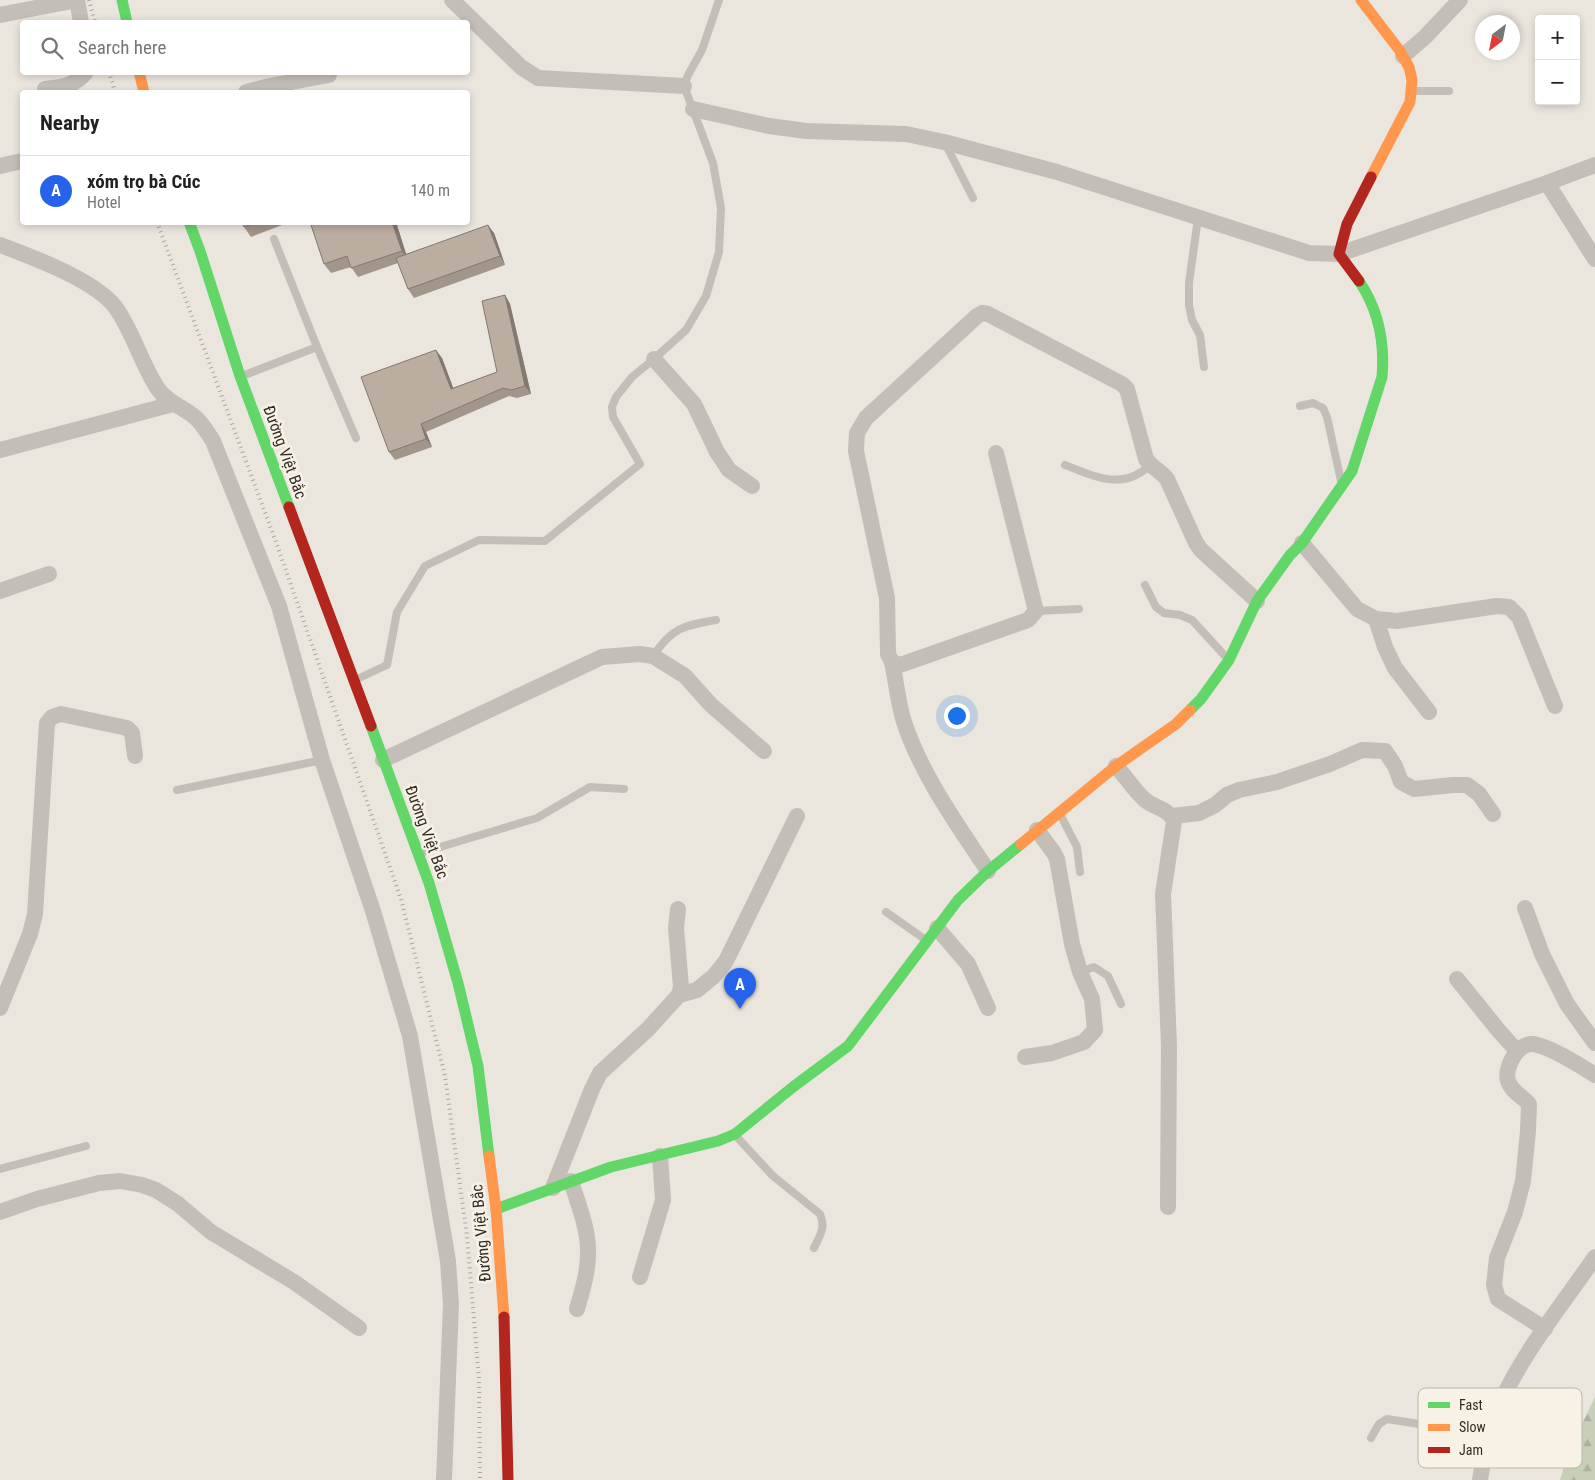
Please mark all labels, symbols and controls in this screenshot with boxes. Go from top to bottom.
north arrow [1475,15,1520,60]
map controls [1535,15,1580,105]
button: + [1535,15,1580,60]
search box [20,20,470,75]
icon: search [38,34,66,62]
text: Search here [78,36,166,59]
button: − [1535,60,1580,105]
text: Nearby [40,111,99,135]
text: xóm trọ bà Cúc [87,170,200,193]
text: A [51,181,61,200]
text: 140 m [411,181,450,200]
text: Hotel [87,193,121,212]
street label: Đường Việt Bắc [259,403,311,501]
your location [944,703,970,729]
street label: Đường Việt Bắc [401,783,453,881]
pin: A [724,968,756,1009]
street label: Đường Việt Bắc [467,1183,495,1283]
legend [1418,1388,1582,1468]
text: Fast [1459,1397,1483,1413]
text: Slow [1459,1419,1486,1435]
text: Jam [1459,1442,1483,1458]

